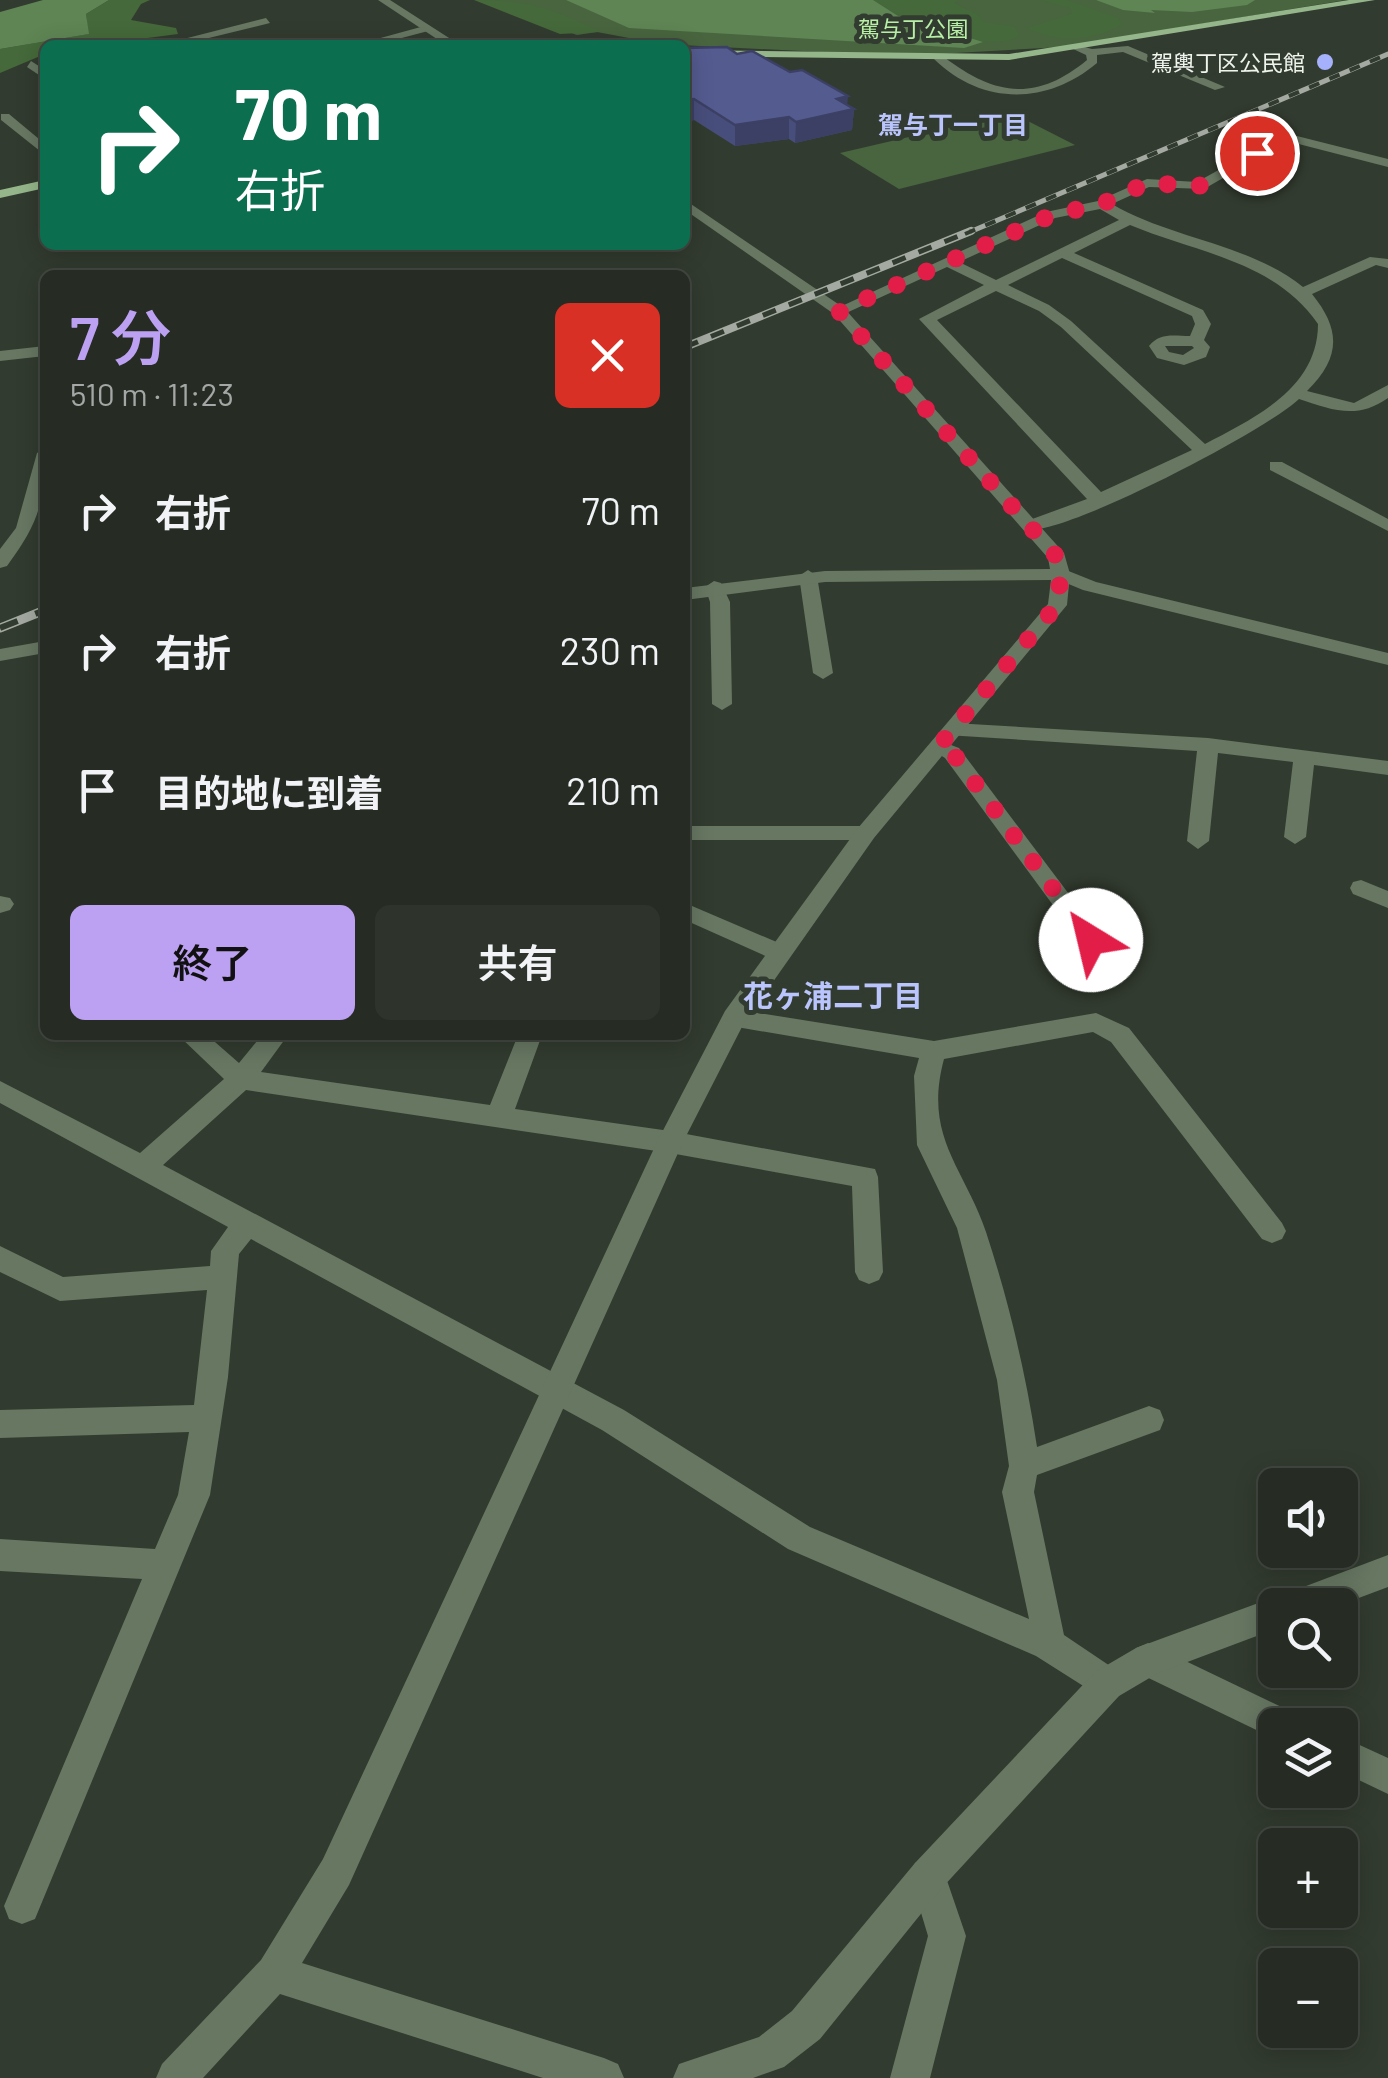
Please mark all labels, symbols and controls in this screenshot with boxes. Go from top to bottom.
park label: 駕与丁公園 [858,15,968,41]
place label: 駕輿丁区公民館 [1151,49,1305,75]
marker: 駕輿丁区公民館 [1314,51,1336,73]
text: 70 m [235,70,382,154]
icon: right [70,80,200,210]
district label: 駕与丁一丁目 [878,109,1028,139]
pin [1215,111,1300,196]
icon: arrive [1230,126,1285,181]
text: 右折 [235,162,325,216]
text: 7 分 [70,300,171,372]
button: close [555,303,660,408]
text: 510 m · 11:23 [70,374,234,412]
icon: right [70,483,125,538]
text: 70 m [582,487,660,533]
text: 右折 [155,489,231,535]
icon: right [70,623,125,678]
text: 230 m [560,627,660,673]
text: 右折 [155,629,231,675]
icon: arrive [70,763,125,818]
text: 210 m [566,767,660,813]
text: 目的地に到着 [155,769,383,815]
position arrow [1039,888,1143,992]
button: 終了 [70,905,355,1020]
button: 共有 [375,905,660,1020]
district label: 花ヶ浦二丁目 [743,977,923,1013]
map controls [1258,1468,1358,2048]
button: sound [1258,1468,1358,1568]
button: search [1258,1588,1358,1688]
button: layers [1258,1708,1358,1808]
button: + [1258,1828,1358,1928]
button: − [1258,1948,1358,2048]

